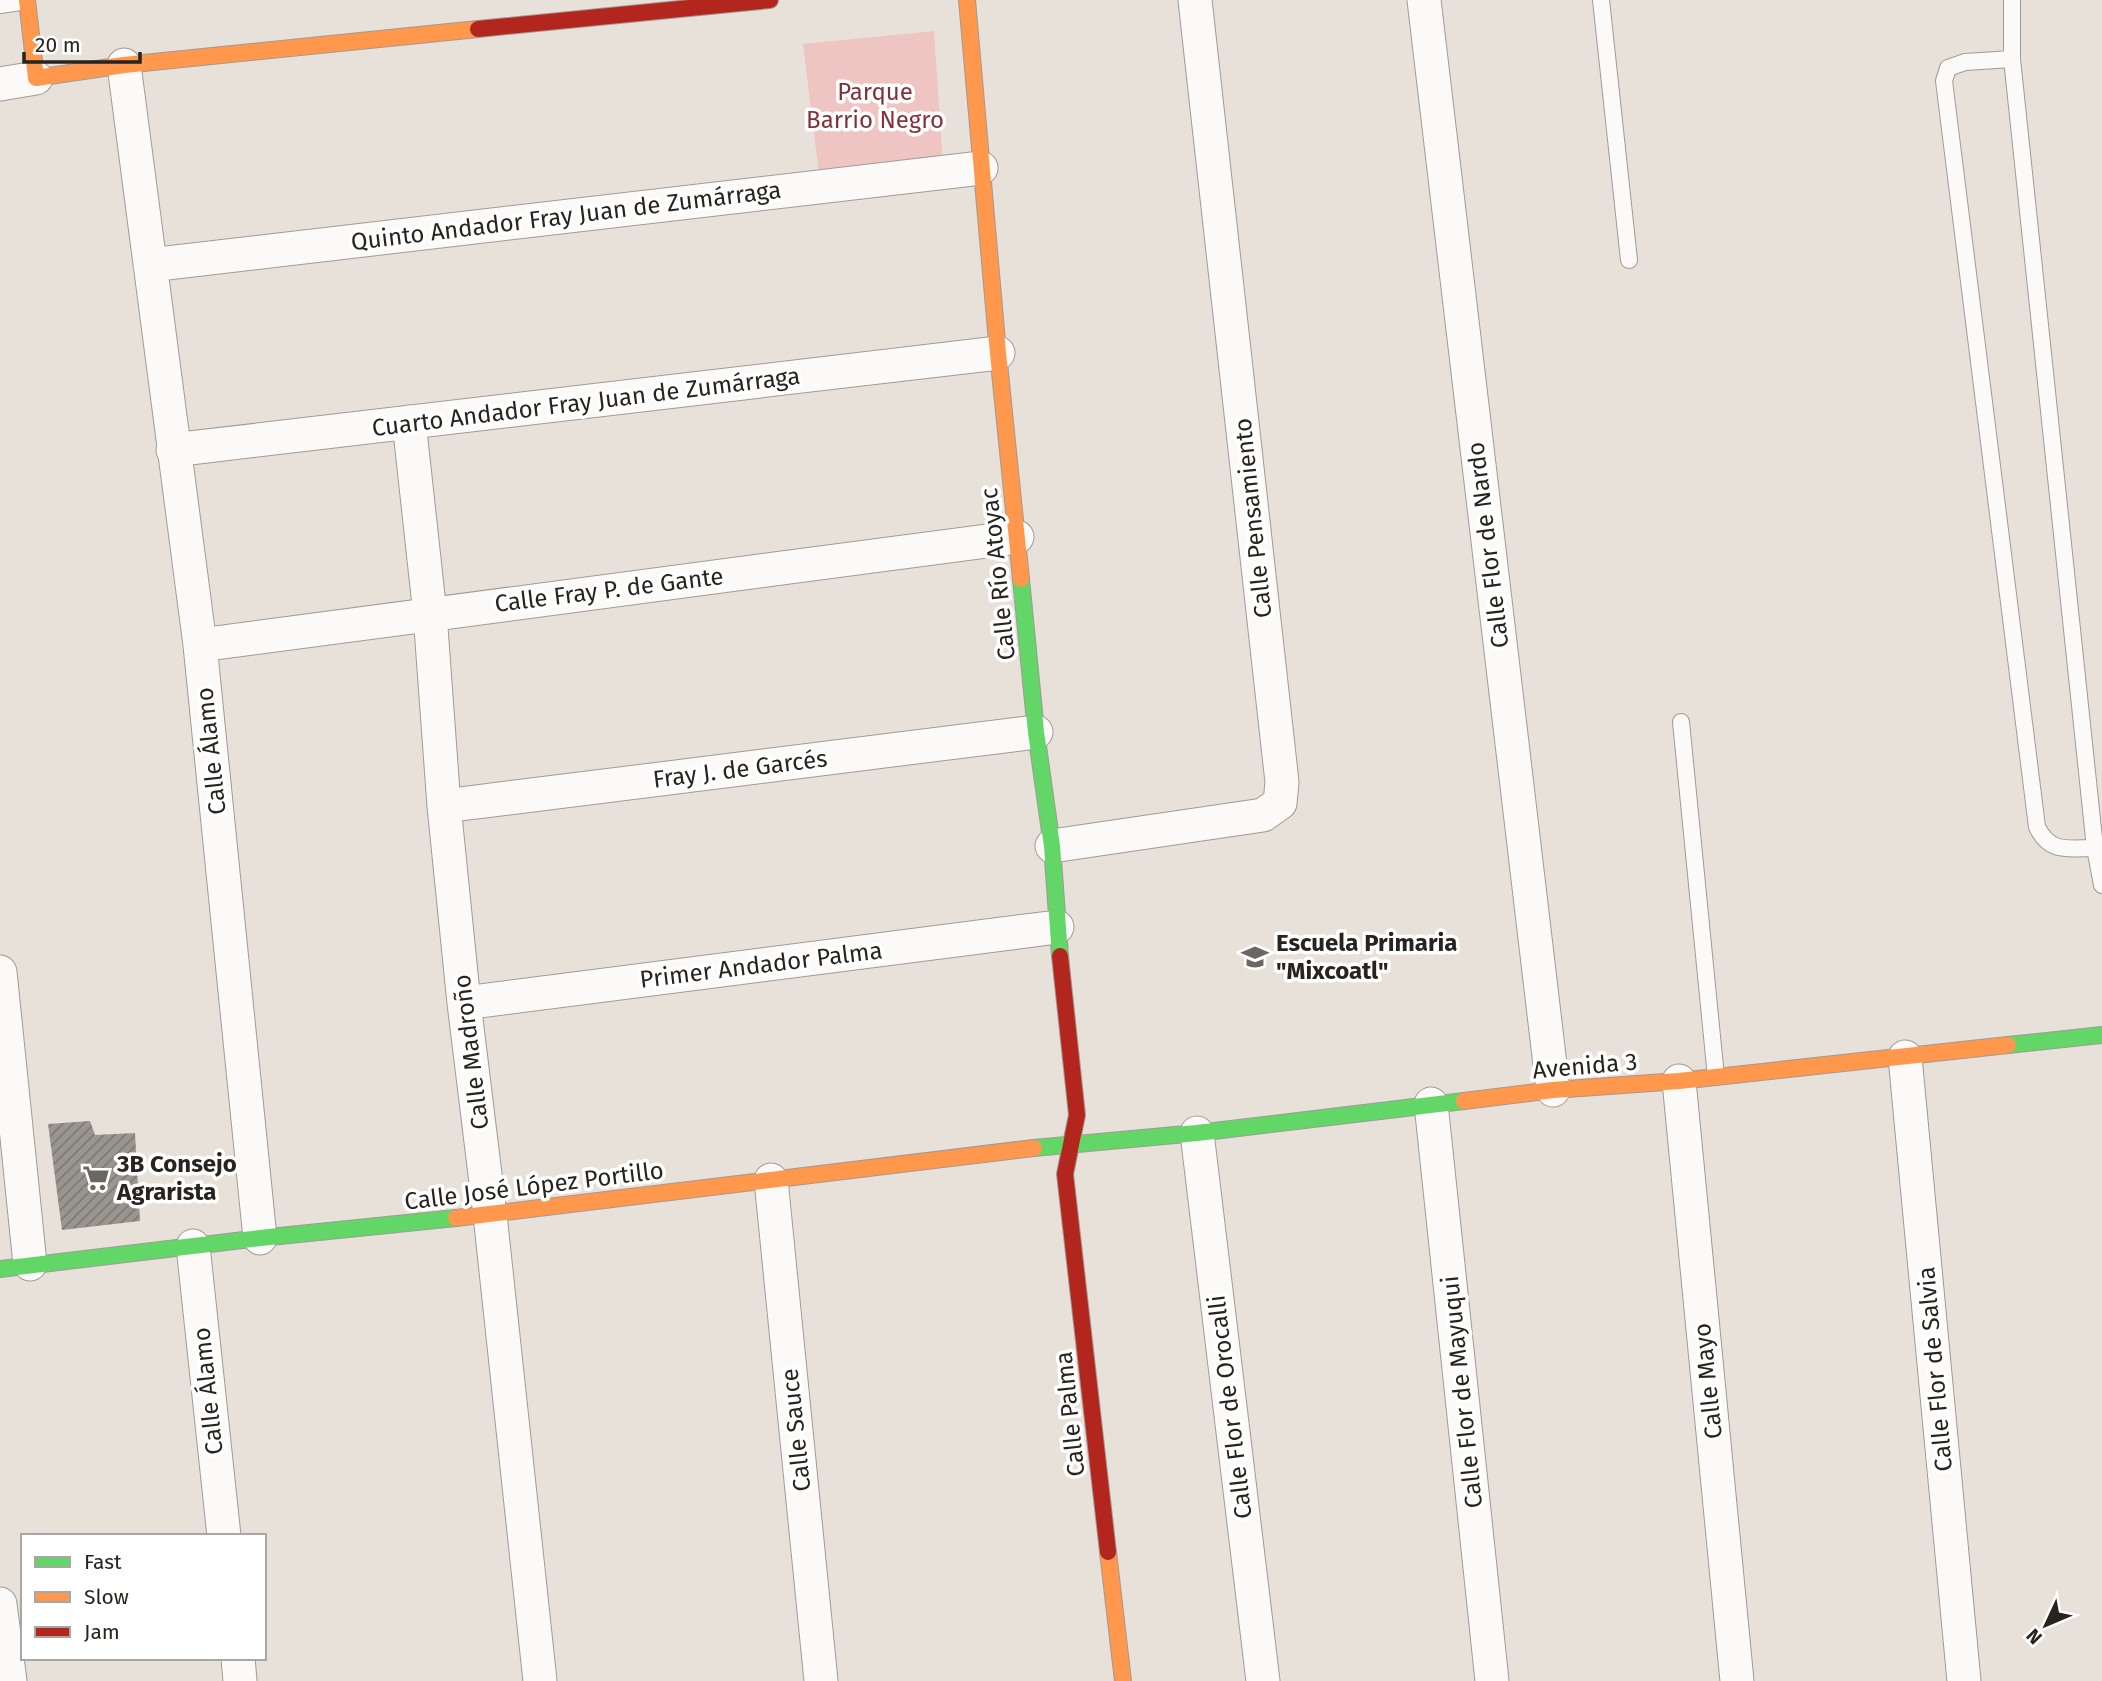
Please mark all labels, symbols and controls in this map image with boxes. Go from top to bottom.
scale bar [24,21,140,65]
text: 20 m [35,32,81,58]
park label: Parque Barrio Negro [806,78,944,134]
street label: Quinto Andador Fray Juan de Zumárraga [349,176,783,256]
street label: Cuarto Andador Fray Juan de Zumárraga [370,362,802,442]
street label: Calle Pensamiento [1229,417,1277,619]
street label: Calle Flor de Nardo [1461,440,1515,650]
street label: Calle Río Atoyac [975,487,1021,661]
street label: Calle Fray P. de Gante [493,562,725,618]
street label: Calle Álamo [189,686,232,816]
street label: Fray J. de Garcés [651,744,829,794]
place label: Escuela Primaria "Mixcoatl" [1276,929,1457,985]
street label: Primer Andador Palma [638,936,884,994]
school or university icon: Escuela Primaria "Mixcoatl" [1240,942,1270,972]
street label: Calle Madroño [448,973,494,1131]
street label: Avenida 3 [1531,1047,1639,1085]
place label: 3B Consejo Agrarista [116,1150,237,1206]
street label: Calle José López Portillo [403,1156,665,1216]
supermarket icon: 3B Consejo Agrarista [81,1163,111,1193]
street label: Calle Flor de Salvia [1912,1265,1958,1473]
street label: Calle Flor de Mayuqui [1436,1274,1488,1510]
street label: Calle Flor de Orocalli [1202,1293,1258,1521]
street label: Calle Mayo [1688,1322,1728,1440]
street label: Calle Álamo [186,1326,229,1456]
street label: Calle Palma [1050,1350,1090,1478]
street label: Calle Sauce [776,1367,816,1493]
legend [21,1534,266,1660]
text: Fast [84,1549,122,1575]
text: Slow [84,1584,129,1610]
north arrow [2011,1590,2081,1660]
text: Jam [84,1619,120,1645]
text: N [2021,1624,2047,1649]

